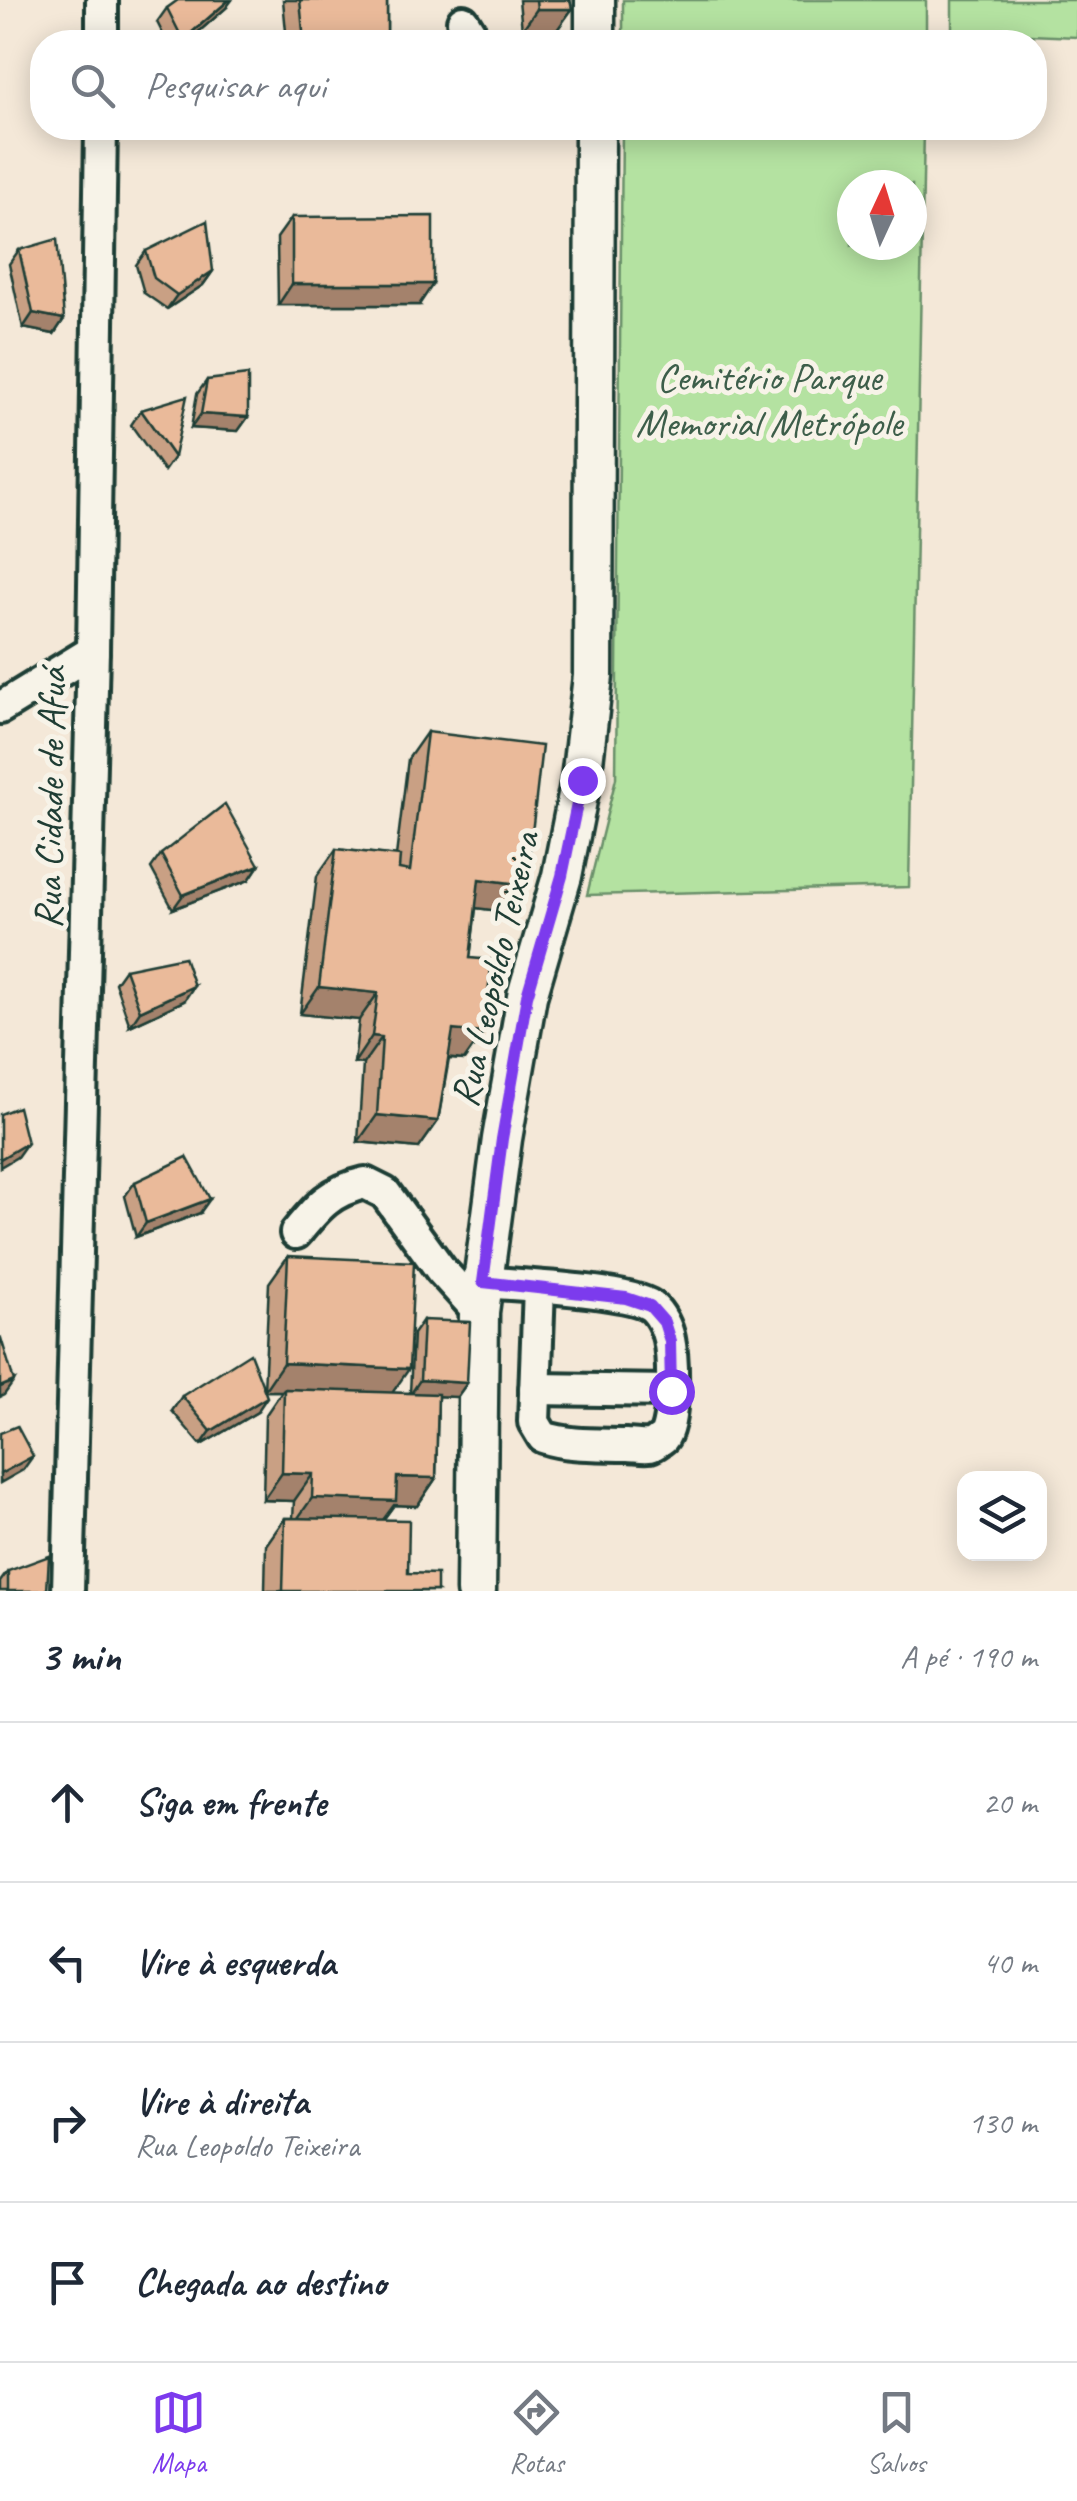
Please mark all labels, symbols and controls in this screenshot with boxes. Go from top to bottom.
search box [30,30,1047,140]
icon: search [65,58,120,113]
text: Pesquisar aqui [145,62,326,109]
north arrow [837,170,927,260]
park label: Cemitério Parque Memorial Metrópole [636,352,905,448]
street label: Rua Cidade de Afuá [23,663,77,929]
route end [560,758,606,804]
street label: Rua Leopoldo Teixeira [439,824,552,1111]
route start [649,1369,695,1415]
map controls [957,1471,1047,1561]
button: layers [957,1471,1047,1561]
text: 3 min [40,1630,120,1683]
text: A pé · 190 m [900,1636,1037,1677]
icon: ahead [40,1775,95,1830]
text: Siga em frente [135,1779,326,1826]
text: 20 m [983,1782,1037,1823]
icon: left [40,1935,95,1990]
text: Vire à esquerda [135,1939,335,1986]
text: 40 m [983,1942,1037,1983]
text: Vire à direita [135,2078,309,2125]
icon: right [40,2095,95,2150]
text: 130 m [968,2102,1037,2143]
text: Rua Leopoldo Teixeira [135,2125,359,2166]
icon: arrive [40,2255,95,2310]
text: Chegada ao destino [135,2259,386,2306]
tab: Mapa [151,2385,206,2480]
tab: Rotas [509,2385,564,2480]
tab: Salvos [867,2385,926,2480]

